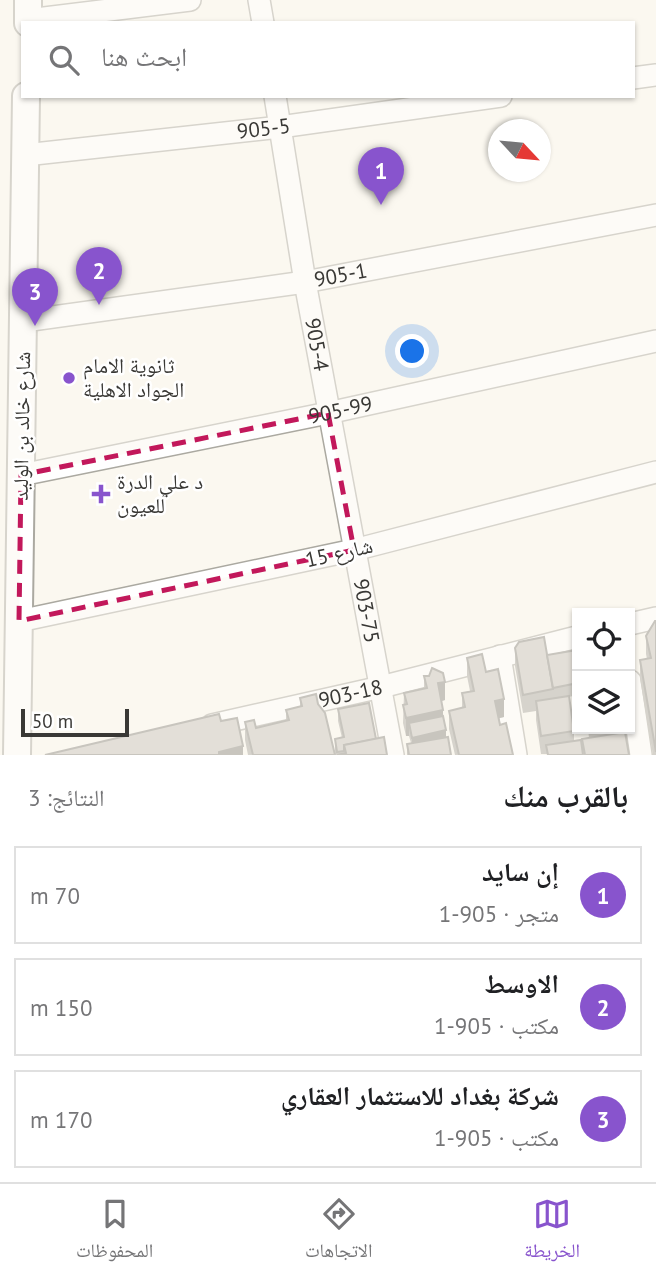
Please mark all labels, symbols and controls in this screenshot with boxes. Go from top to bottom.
search box [21,21,635,98]
text: ابحث هنا [101,40,187,73]
icon: search [45,41,83,79]
street label: 905-5 [236,112,292,145]
north arrow [488,119,551,182]
pin: 1 [358,147,404,205]
pin: 2 [76,247,122,305]
street label: 905-1 [312,256,369,293]
pin: 3 [12,268,58,326]
street label: 905-4 [299,316,335,373]
your location [395,334,429,368]
street label: شارع خالد بن الوليد [7,351,36,501]
place label: ثانوية الامام الجواد الاهلية [83,352,184,403]
marker: ثانوية الامام الجواد الاهلية [61,370,77,386]
street label: 905-99 [306,390,375,430]
place label: د علي الدرة للعيون [117,468,203,519]
marker: د علي الدرة للعيون [91,484,111,504]
street label: شارع 15 [303,532,375,573]
street label: 903-75 [347,577,386,645]
map controls [572,608,635,734]
button: locate [572,608,635,671]
button: layers [572,671,635,734]
street label: 903-18 [316,673,385,714]
scale bar [21,706,130,738]
text: 50 m [32,709,73,733]
text: بالقرب منك [503,776,628,815]
text: النتائج: 3 [28,783,105,812]
text: إن سايد [482,855,559,888]
text: 70 m [30,881,80,910]
text: 1 [596,881,610,910]
text: متجر · 905-1 [439,899,559,928]
text: الاوسط [484,967,559,1000]
text: 150 m [30,993,92,1022]
text: 2 [596,993,610,1022]
text: مكتب · 905-1 [434,1011,559,1040]
text: شركة بغداد للاستثمار العقاري [281,1079,559,1112]
text: 170 m [30,1105,92,1134]
text: 3 [596,1105,610,1134]
text: مكتب · 905-1 [434,1123,559,1152]
tab: المحفوظات [76,1195,153,1269]
tab: الاتجاهات [305,1195,372,1269]
tab: الخريطة [524,1195,580,1269]

